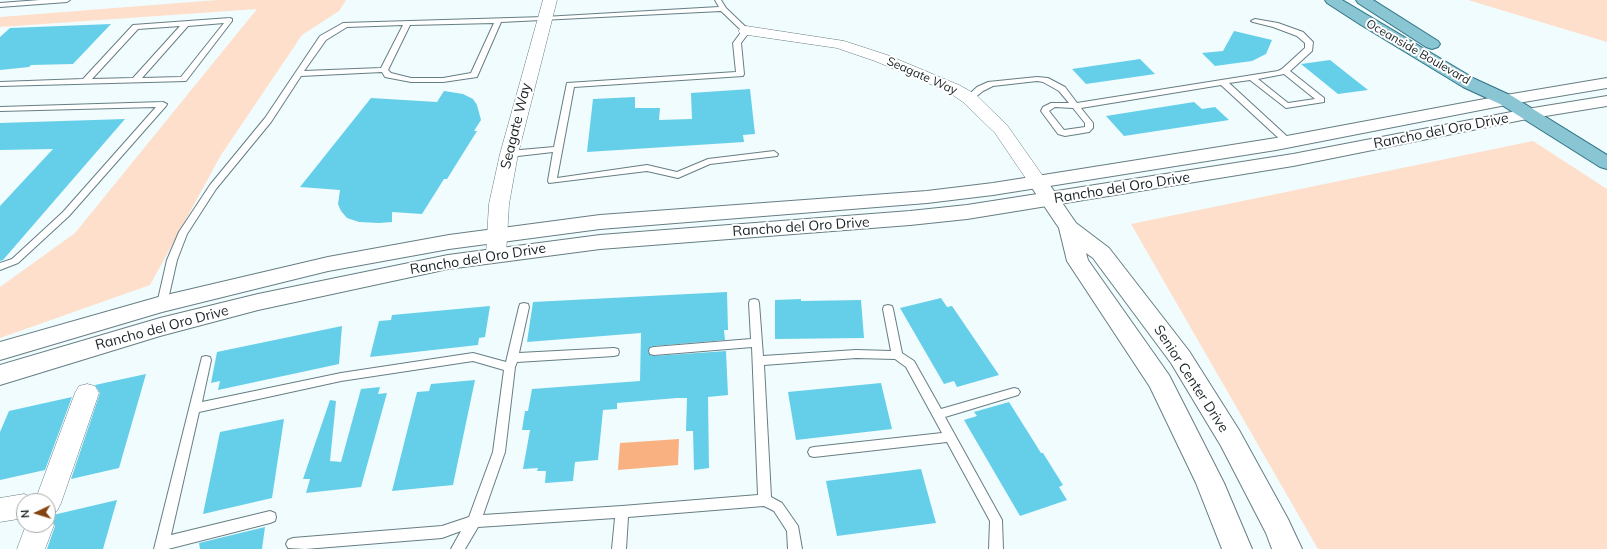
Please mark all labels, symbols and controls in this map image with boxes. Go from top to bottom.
street label: Oceanside Boulevard [1363,16,1473,88]
street label: Seagate Way [885,54,959,98]
street label: Seagate Way [497,81,535,171]
street label: Rancho del Oro Drive [1372,110,1510,152]
street label: Rancho del Oro Drive [1053,169,1191,207]
street label: Rancho del Oro Drive [732,214,870,240]
street label: Rancho del Oro Drive [409,240,547,278]
street label: Rancho del Oro Drive [94,302,230,354]
street label: Senior Center Drive [1150,322,1232,436]
north arrow [16,493,56,533]
text: N [18,509,32,518]

